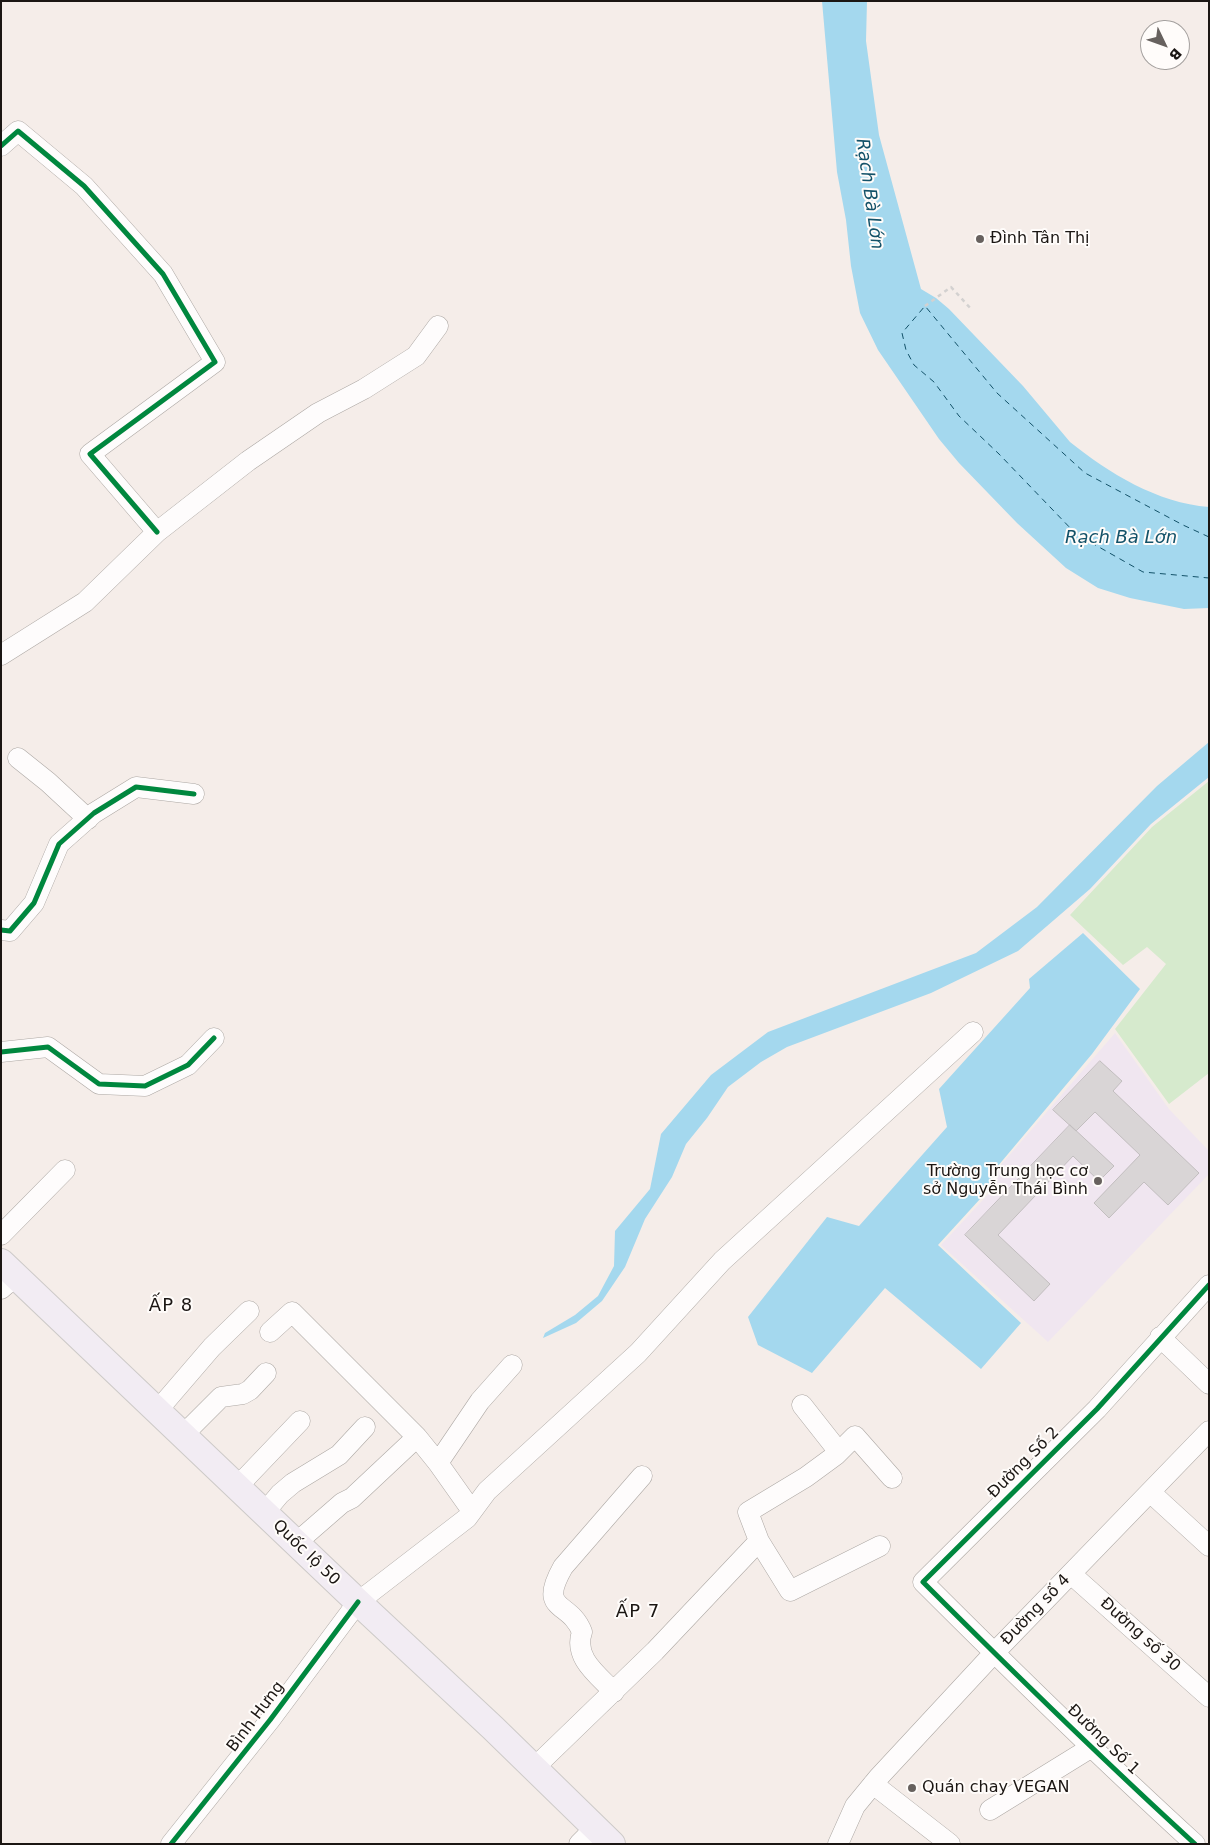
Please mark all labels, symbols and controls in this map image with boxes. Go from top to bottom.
north arrow [1140,20,1190,70]
text: B [1166,45,1185,64]
water label: Rạch Bà Lớn [851,137,887,251]
place label: Đình Tân Thị [990,229,1090,249]
marker: Đình Tân Thị [974,233,986,245]
water label: Rạch Bà Lớn [1065,527,1177,549]
place label: Trường Trung học cơ sở Nguyễn Thái Bình [923,1162,1088,1200]
marker: Trường Trung học cơ sở Nguyễn Thái Bình [1092,1175,1104,1187]
district label: ẤP 8 [148,1295,194,1317]
street label: Đường Số 2 [984,1423,1064,1503]
street label: Quốc lộ 50 [268,1516,344,1590]
street label: Đường số 4 [997,1571,1075,1649]
street label: Đường số 30 [1096,1594,1184,1676]
district label: ẤP 7 [615,1601,661,1623]
street label: Bình Hưng [223,1678,289,1756]
street label: Đường Số 1 [1063,1701,1143,1779]
place label: Quán chay VEGAN [922,1778,1069,1798]
marker: Quán chay VEGAN [906,1782,918,1794]

